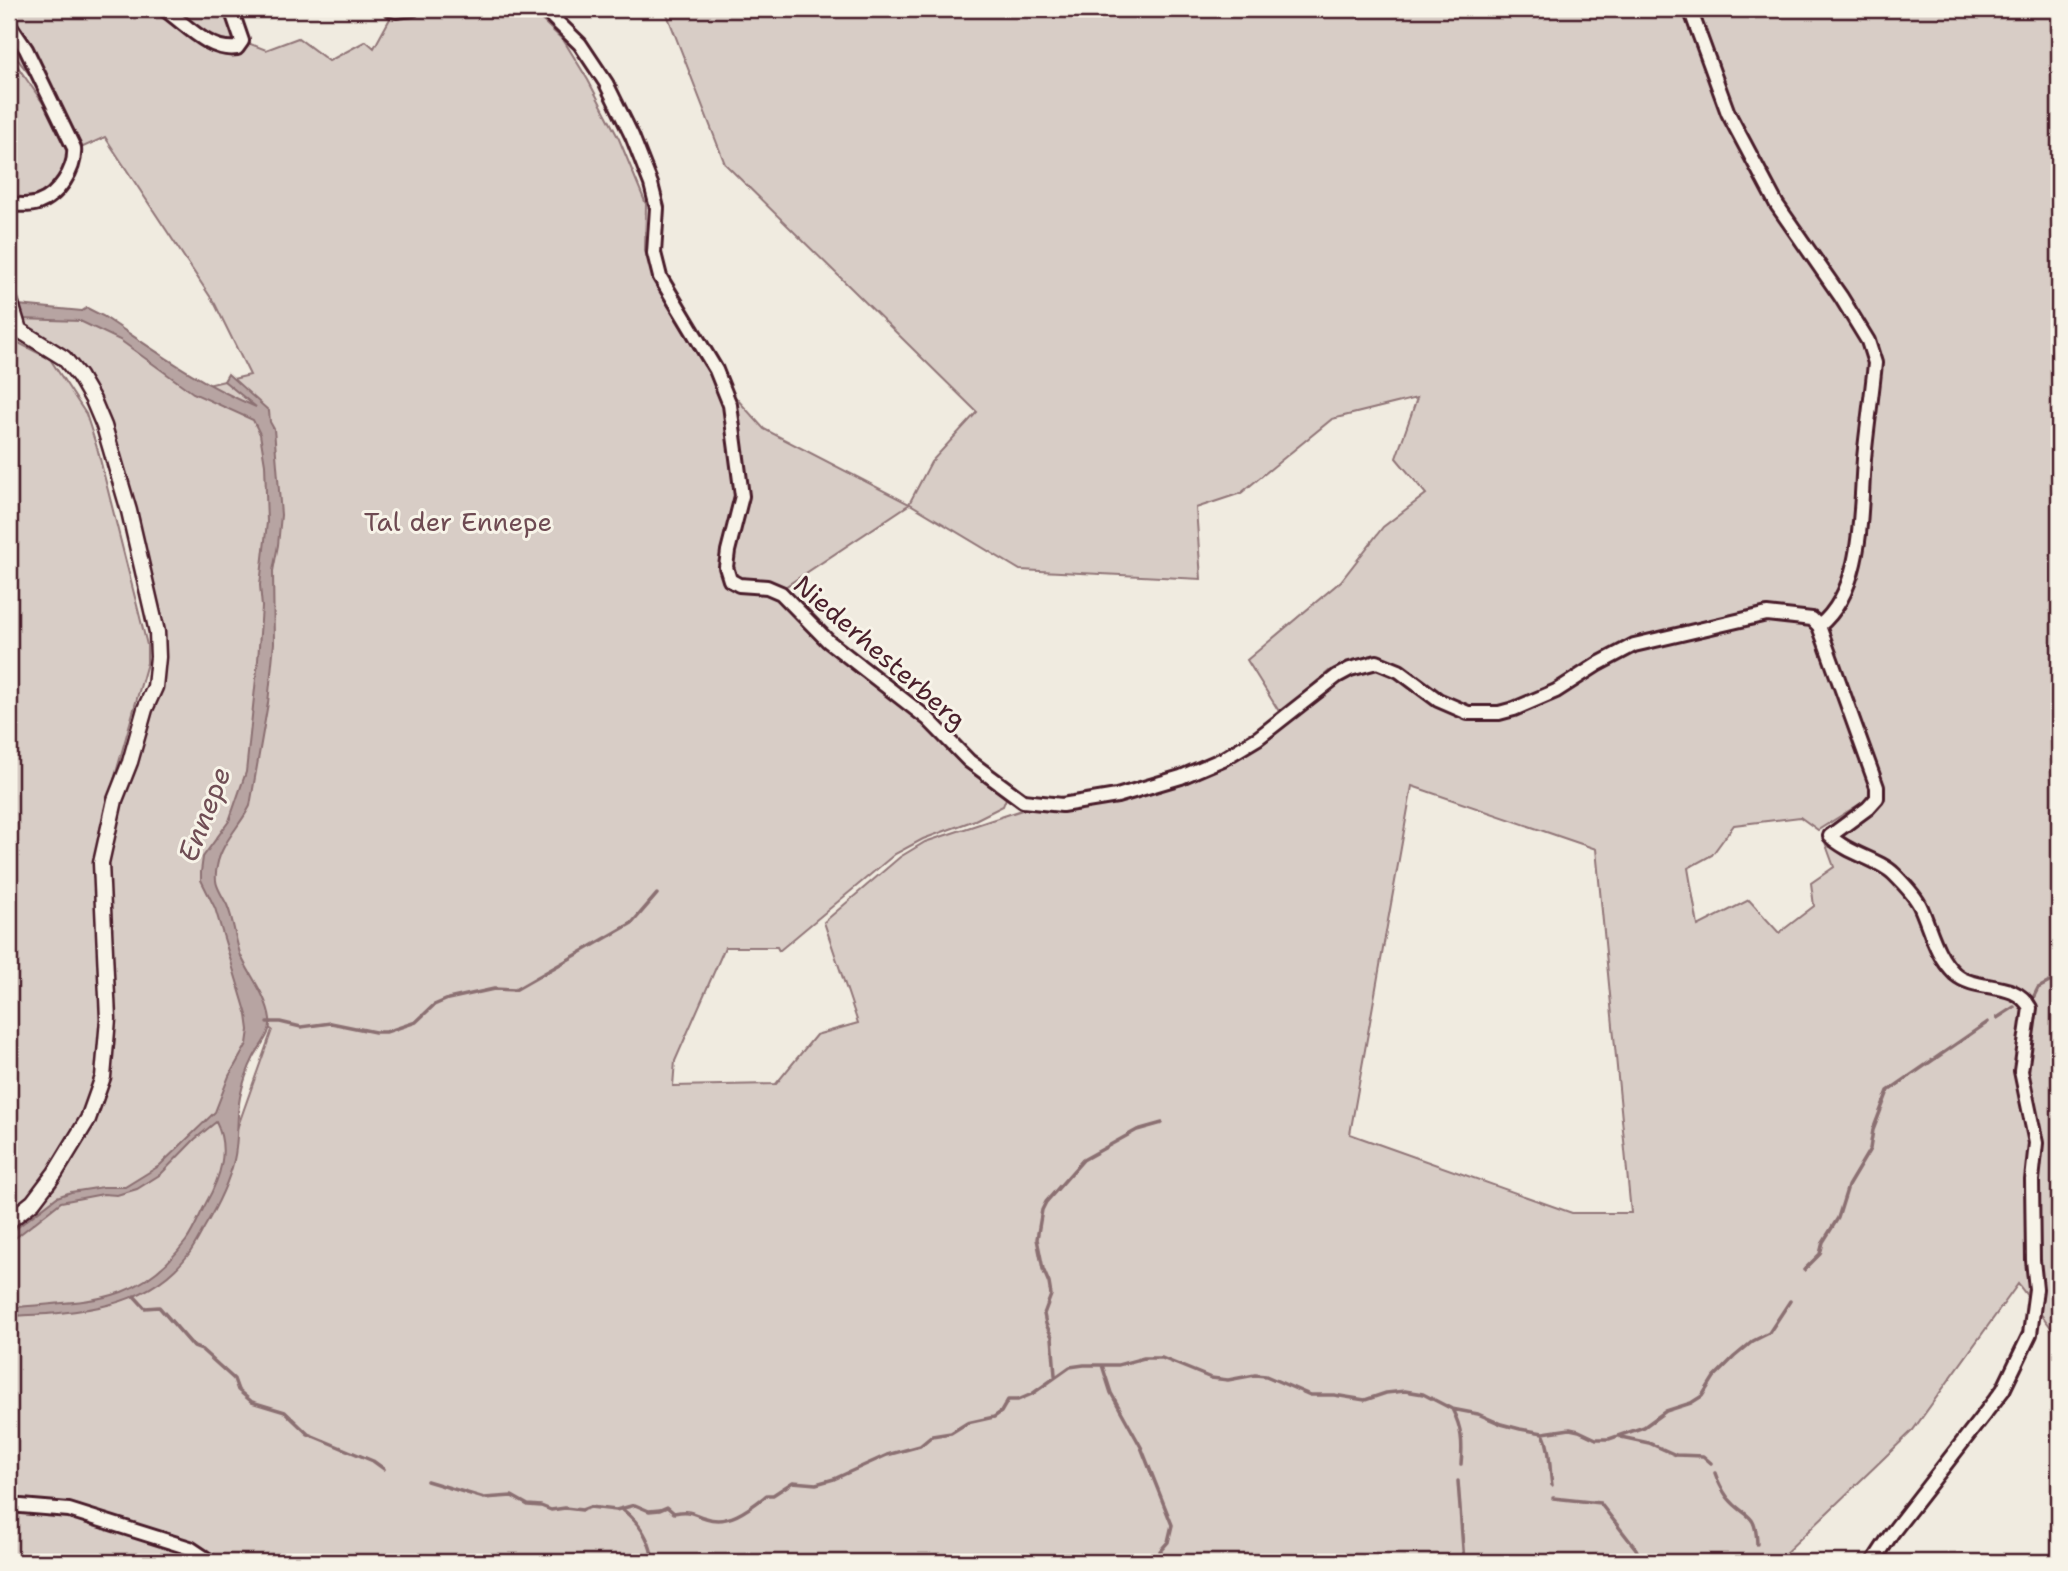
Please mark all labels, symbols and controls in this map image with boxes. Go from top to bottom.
park label: Tal der Ennepe [364,504,552,539]
street label: Niederhesterberg [786,567,974,736]
water label: Ennepe [169,761,239,867]

